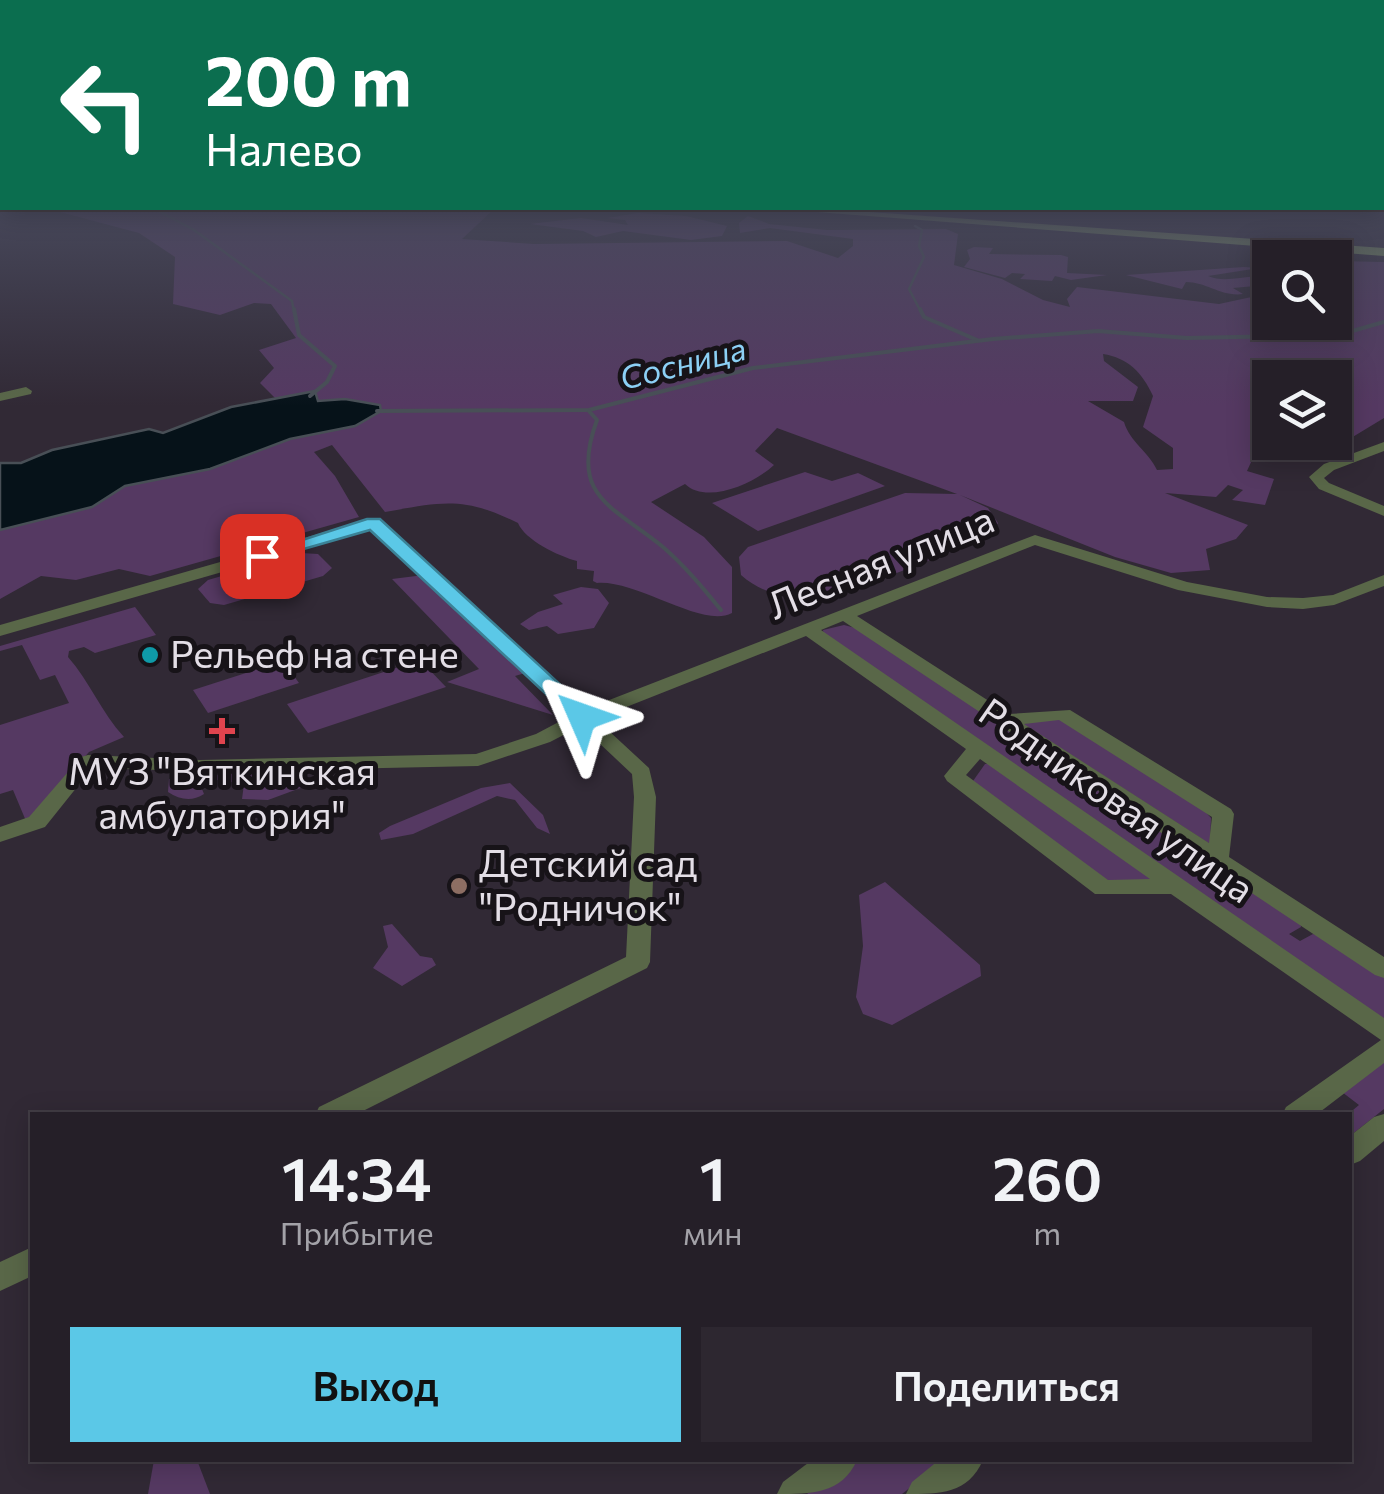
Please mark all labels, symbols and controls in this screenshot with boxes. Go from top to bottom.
text: 200 m [205,35,412,120]
icon: left [40,40,170,170]
text: Налево [205,120,363,175]
map controls [1252,240,1352,460]
button: search [1252,240,1352,340]
water label: Сосница [615,327,750,397]
button: layers [1252,360,1352,460]
street label: Лесная улица [760,494,1000,627]
pin [220,514,305,599]
icon: arrive [235,529,290,584]
place label: Рельеф на стене [170,629,459,676]
marker: Рельеф на стене [139,644,161,666]
position arrow [530,665,634,769]
street label: Родниковая улица [971,687,1264,911]
marker: МУЗ "Вяткинская амбулатория" [209,718,235,744]
place label: МУЗ "Вяткинская амбулатория" [68,746,376,837]
place label: Детский сад "Родничок" [479,838,697,929]
marker: Детский сад "Родничок" [448,875,470,897]
text: 14:34 [282,1140,432,1213]
text: 1 [700,1140,726,1213]
text: 260 [992,1140,1102,1213]
text: Прибытие [280,1212,434,1252]
text: мин [683,1212,743,1252]
text: m [1033,1212,1061,1252]
button: Выход [70,1327,681,1442]
button: Поделиться [701,1327,1312,1442]

